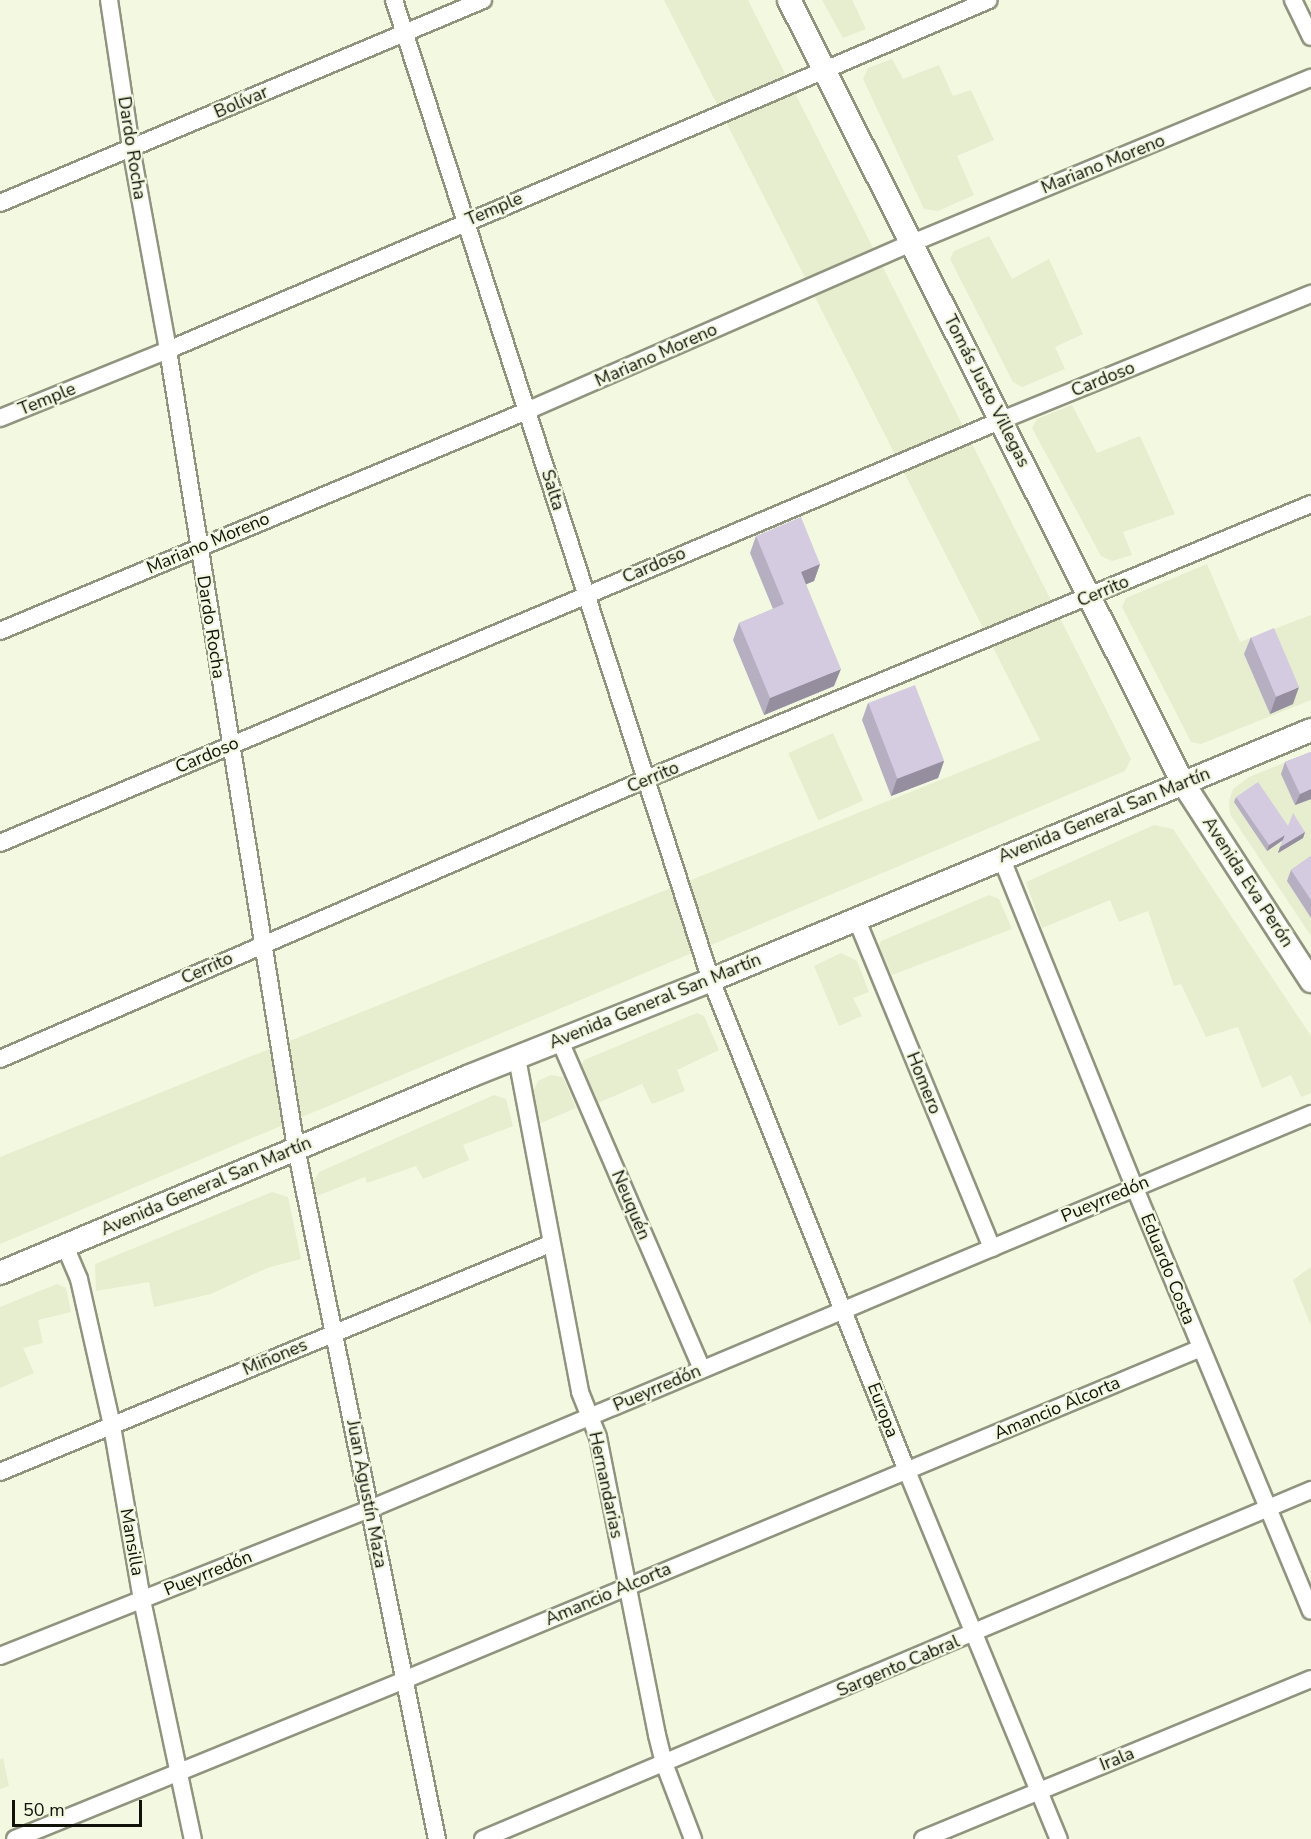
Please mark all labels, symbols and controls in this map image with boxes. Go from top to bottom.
street label: Bolívar [211,81,271,123]
street label: Dardo Rocha [113,95,151,201]
street label: Mariano Moreno [1038,129,1168,199]
street label: Temple [462,187,526,231]
street label: Tomás Justo Villegas [939,311,1035,471]
street label: Mariano Moreno [592,318,720,392]
street label: Cardoso [1068,356,1138,402]
street label: Temple [15,378,79,420]
street label: Salta [537,467,569,513]
street label: Mariano Moreno [143,507,273,579]
street label: Cardoso [619,542,689,588]
street label: Cerrito [1074,570,1132,612]
street label: Dardo Rocha [192,574,230,680]
street label: Cardoso [172,732,242,778]
street label: Cerrito [624,756,682,798]
street label: Avenida General San Martín [995,763,1213,867]
street label: Avenida Eva Perón [1198,813,1298,951]
street label: Cerrito [178,947,236,989]
street label: Avenida General San Martín [546,949,764,1053]
street label: Homero [902,1049,946,1117]
street label: Avenida General San Martín [97,1132,315,1240]
street label: Neuquén [607,1167,655,1243]
street label: Pueyrredón [1058,1171,1152,1227]
street label: Eduardo Costa [1136,1210,1200,1328]
street label: Miñones [239,1334,311,1380]
street label: Pueyrredón [610,1360,704,1416]
street label: Amancio Alcorta [991,1372,1123,1444]
street label: Europa [863,1380,903,1440]
street label: Juan Agustín Maza [342,1418,392,1570]
street label: Hernandarias [584,1430,628,1540]
street label: Mansilla [115,1507,149,1577]
street label: Pueyrredón [161,1546,255,1600]
street label: Amancio Alcorta [542,1558,674,1630]
street label: Sargento Cabral [833,1630,963,1702]
street label: Irala [1097,1742,1137,1776]
scale bar [15,1788,146,1826]
text: 50 m [23,1798,65,1822]

